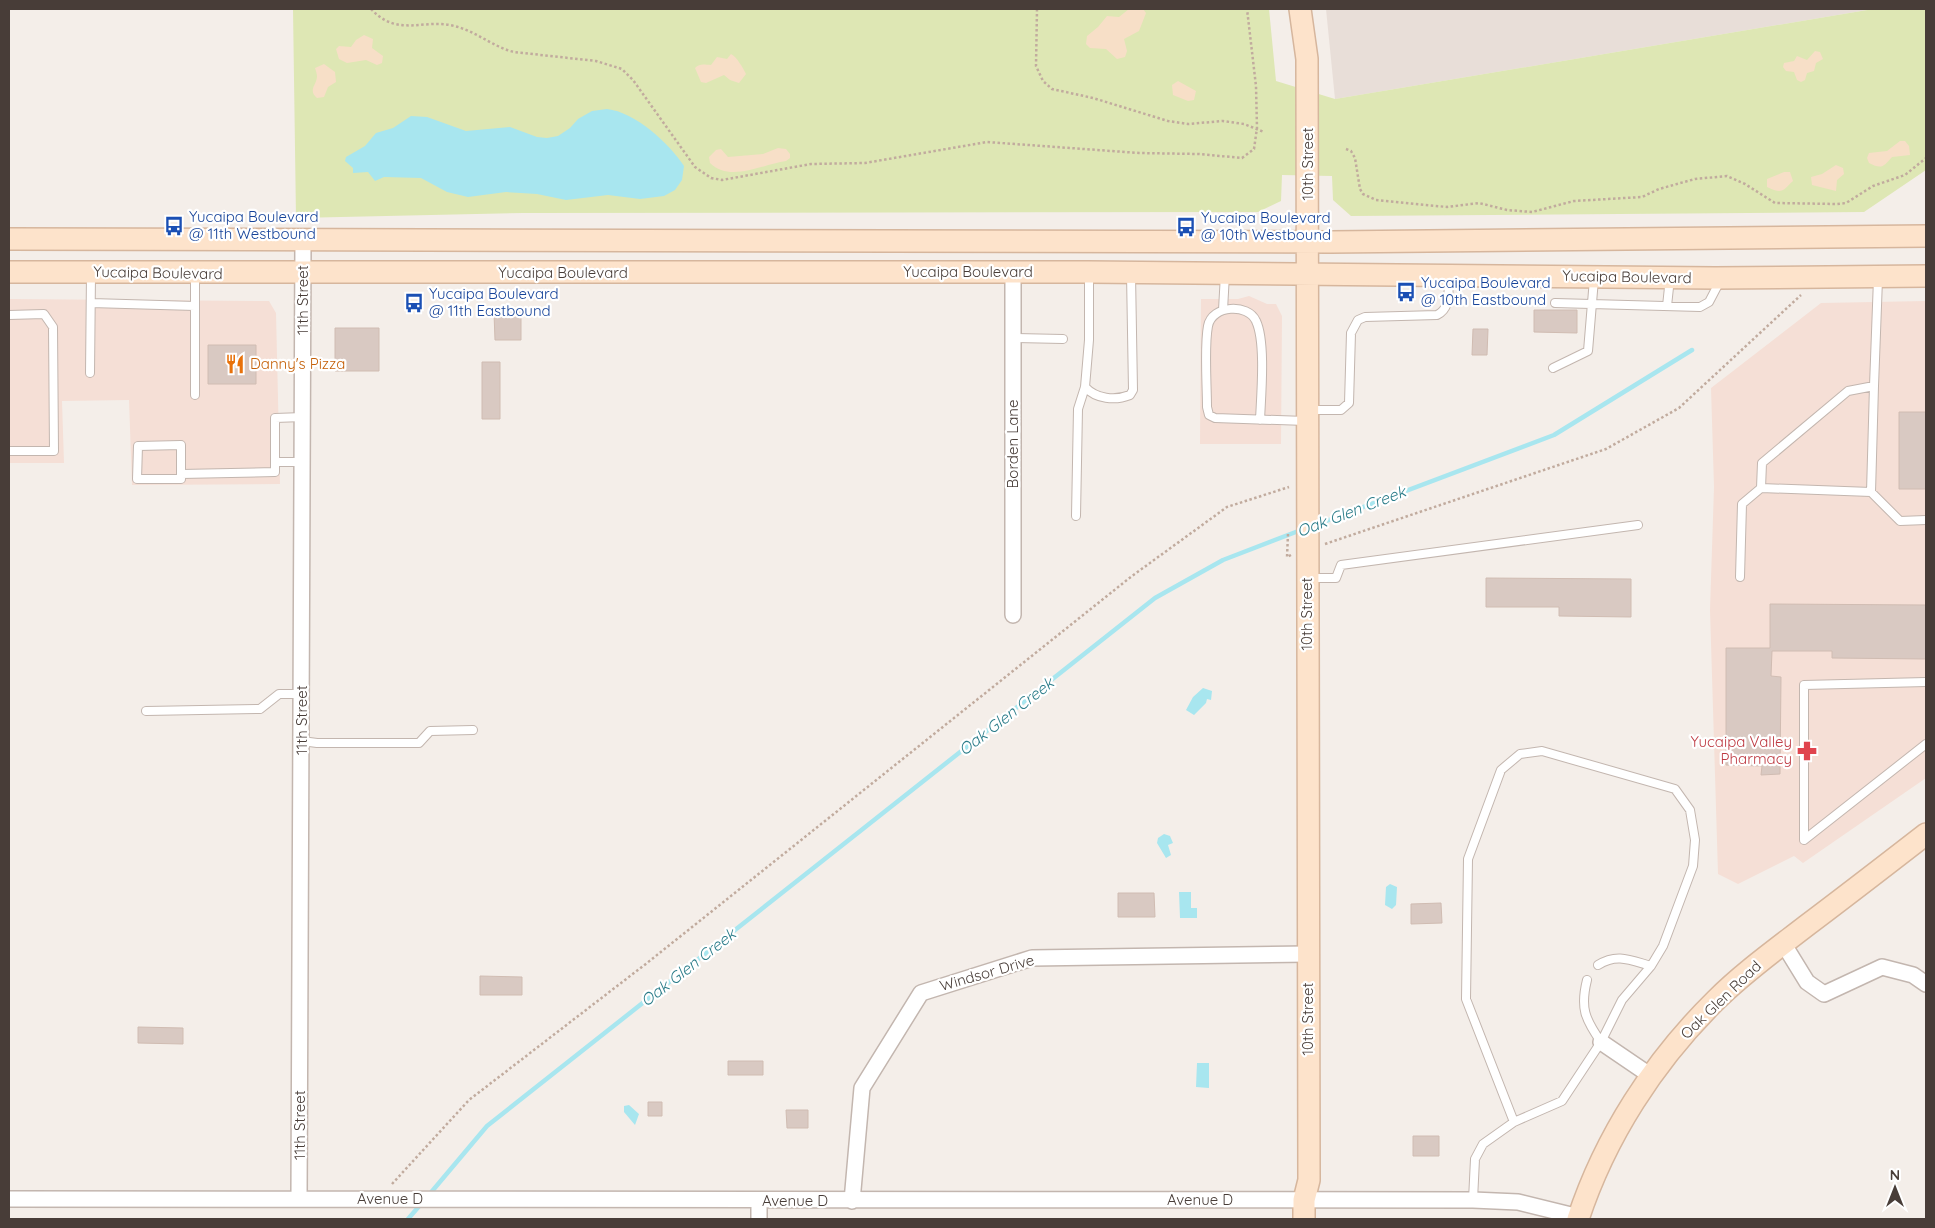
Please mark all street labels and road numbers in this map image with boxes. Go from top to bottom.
street label: 10th Street [1298,127,1317,201]
street label: Yucaipa Boulevard [93,262,223,283]
street label: Yucaipa Boulevard [903,262,1033,281]
street label: Yucaipa Boulevard [498,263,628,282]
street label: 11th Street [293,265,312,335]
street label: Yucaipa Boulevard [1562,266,1692,287]
street label: Borden Lane [1003,400,1022,488]
street label: 10th Street [1297,577,1316,651]
street label: 11th Street [292,685,311,755]
street label: Windsor Drive [937,950,1036,995]
street label: Oak Glen Road [1676,956,1765,1043]
street label: 10th Street [1298,982,1317,1056]
street label: 11th Street [290,1090,309,1160]
street label: Avenue D [357,1189,423,1208]
street label: Avenue D [1167,1190,1233,1209]
street label: Avenue D [762,1191,828,1210]

